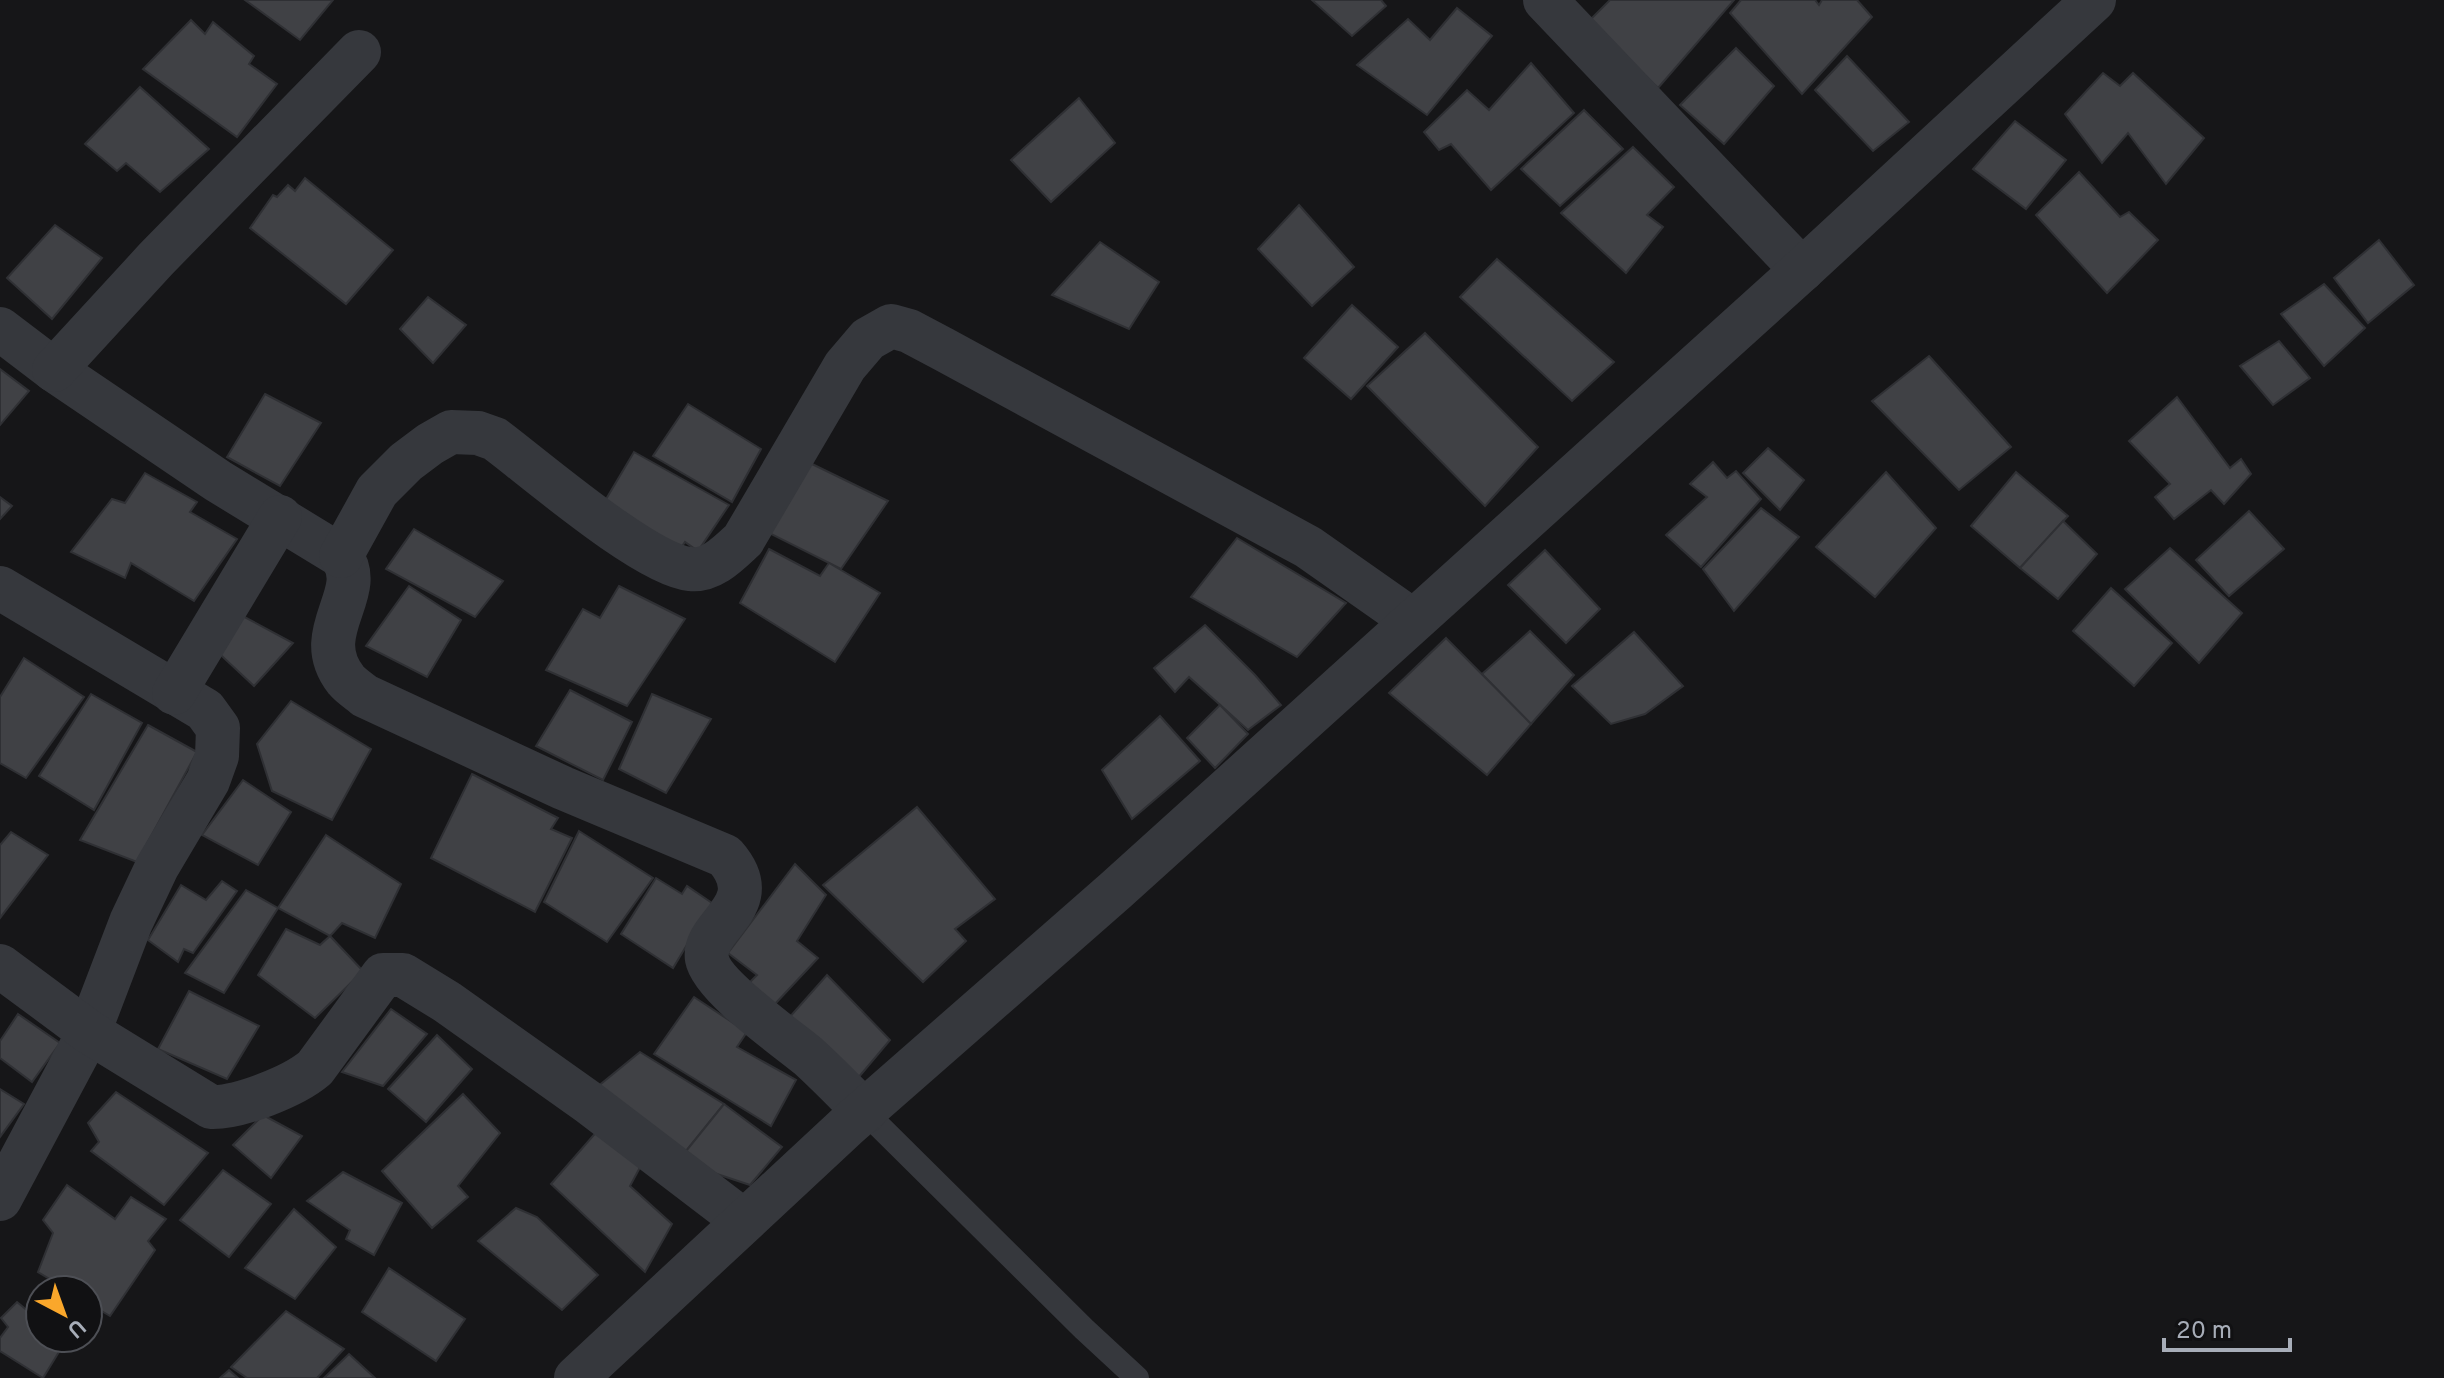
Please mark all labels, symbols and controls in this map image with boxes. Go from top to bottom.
north arrow [24,1274,104,1354]
scale bar [2164,1302,2290,1352]
text: U [61,1312,90,1343]
text: 20 m [2176,1317,2232,1347]

